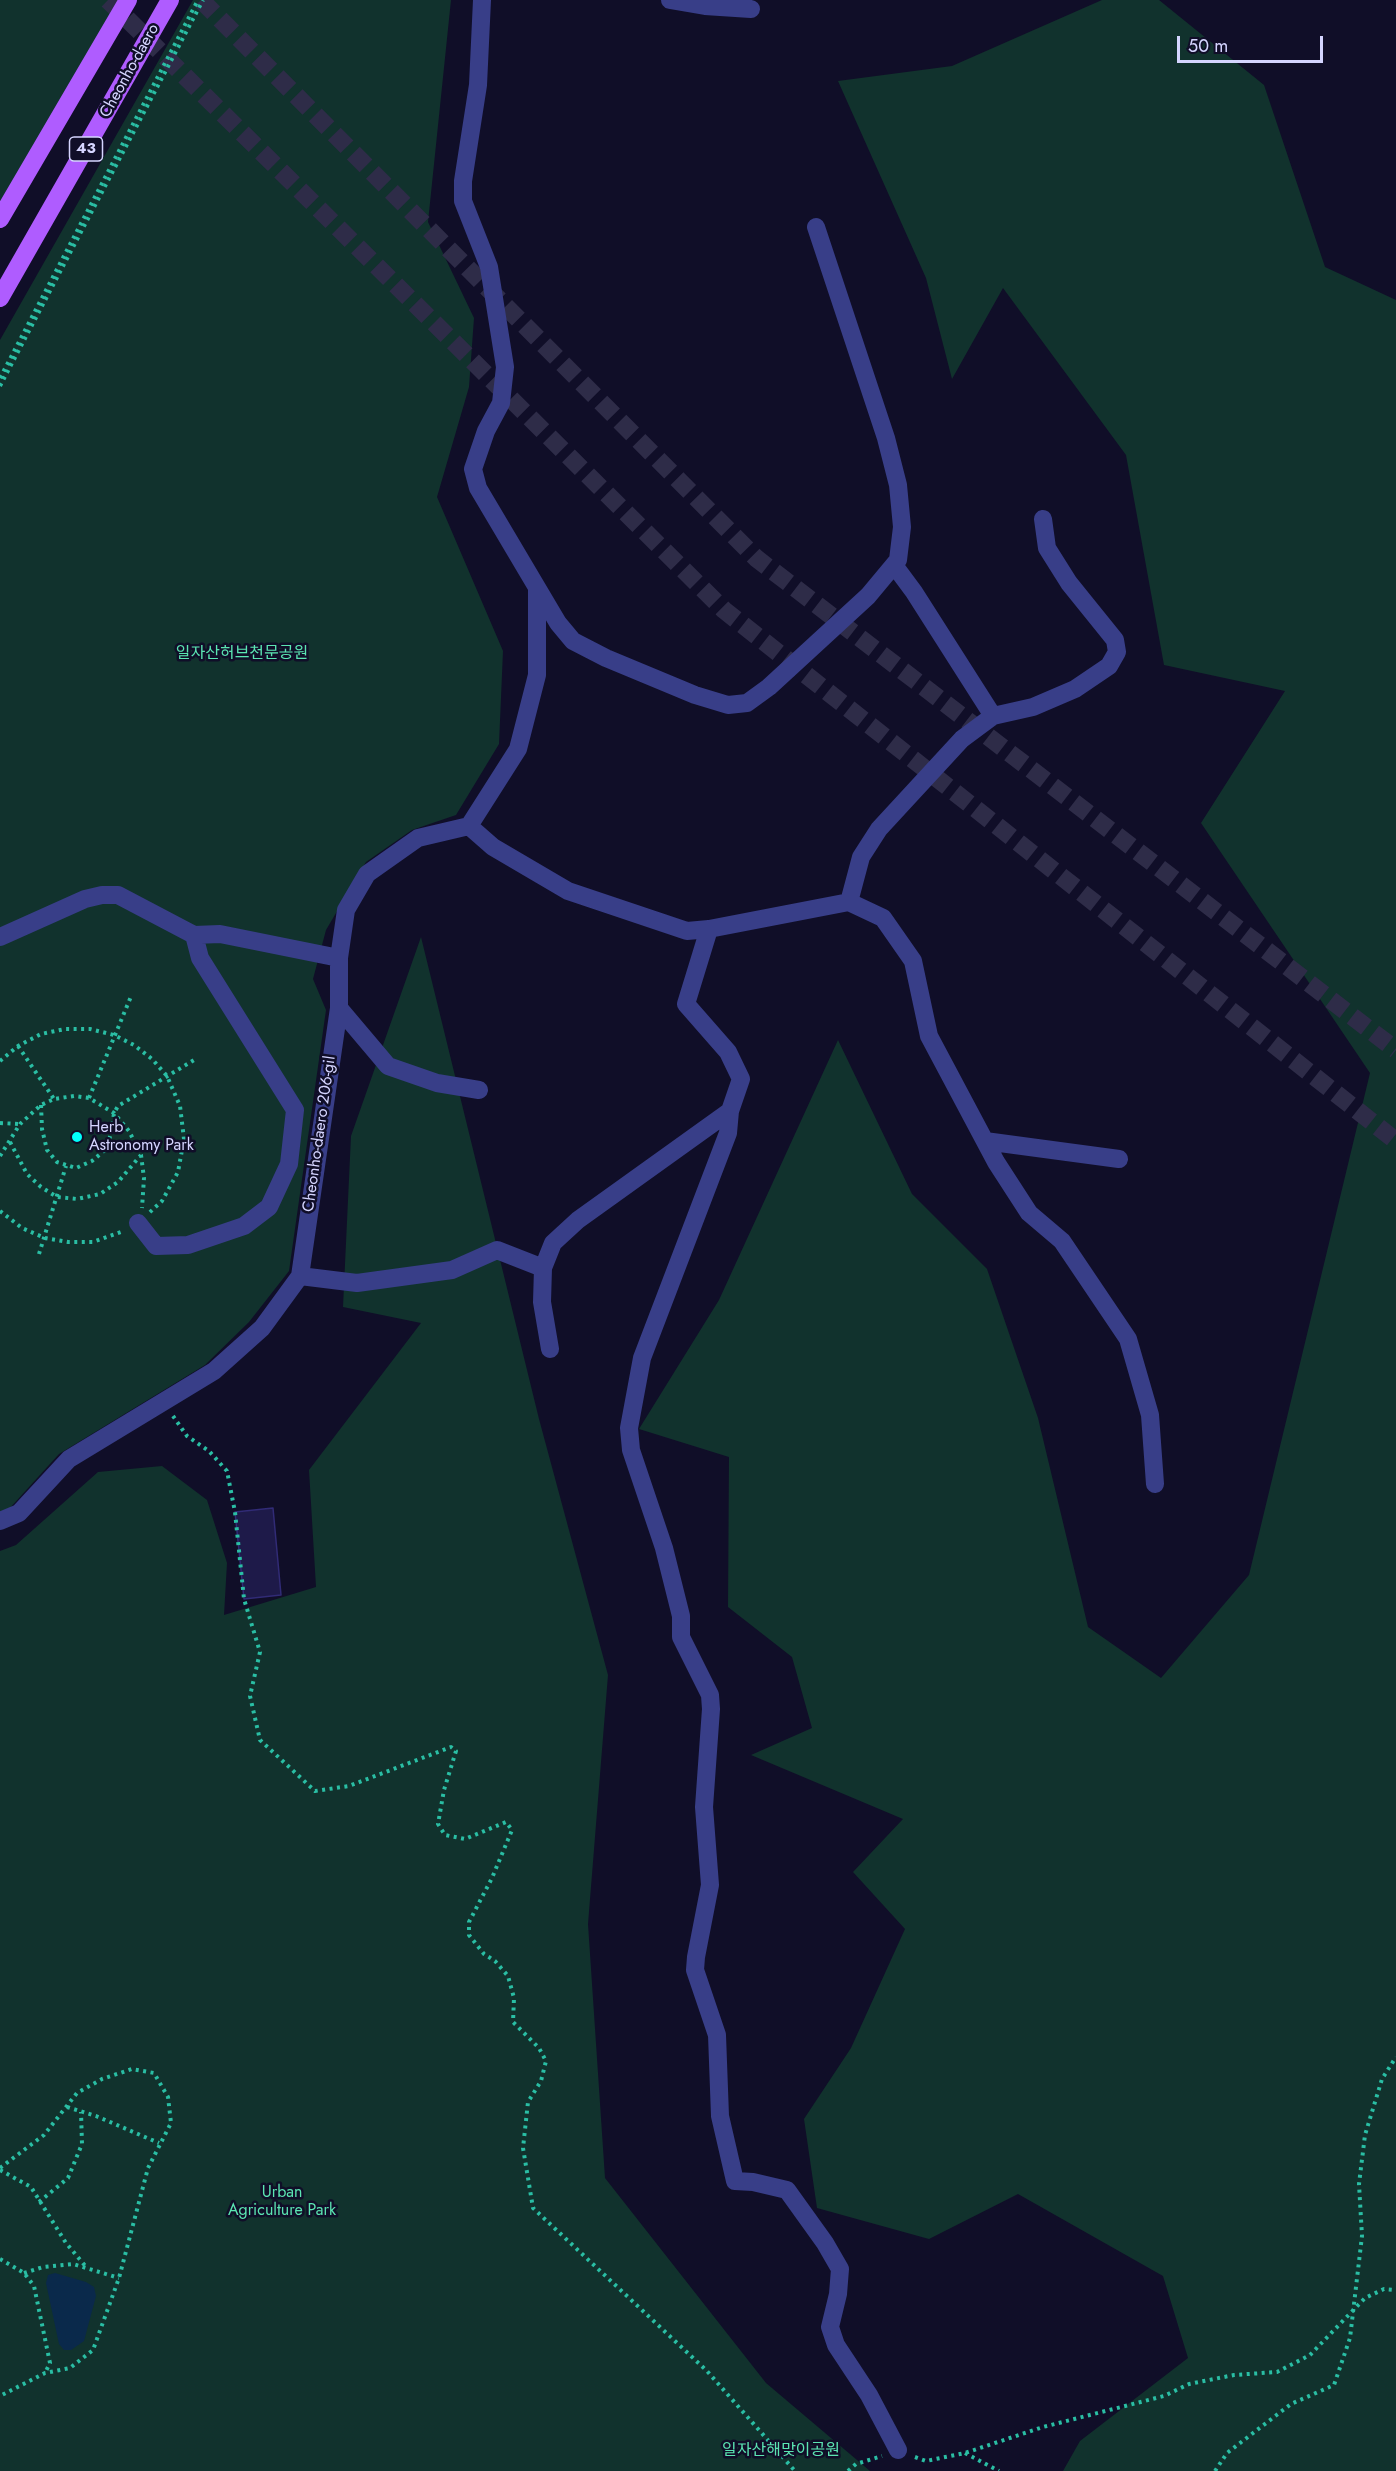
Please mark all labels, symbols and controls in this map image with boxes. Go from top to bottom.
street label: Cheonho-daero [96,21,164,121]
scale bar [1180,24,1326,62]
text: 50 m [1188,33,1228,59]
road number: 43 [70,137,103,161]
park label: 일자산허브천문공원 [176,644,308,664]
street label: Cheonho-daero 206-gil [300,1055,340,1213]
place label: Herb Astronomy Park [89,1118,194,1156]
marker: Herb Astronomy Park [70,1130,84,1144]
park label: Urban Agriculture Park [228,2183,336,2221]
park label: 일자산해맞이공원 [722,2441,840,2461]

